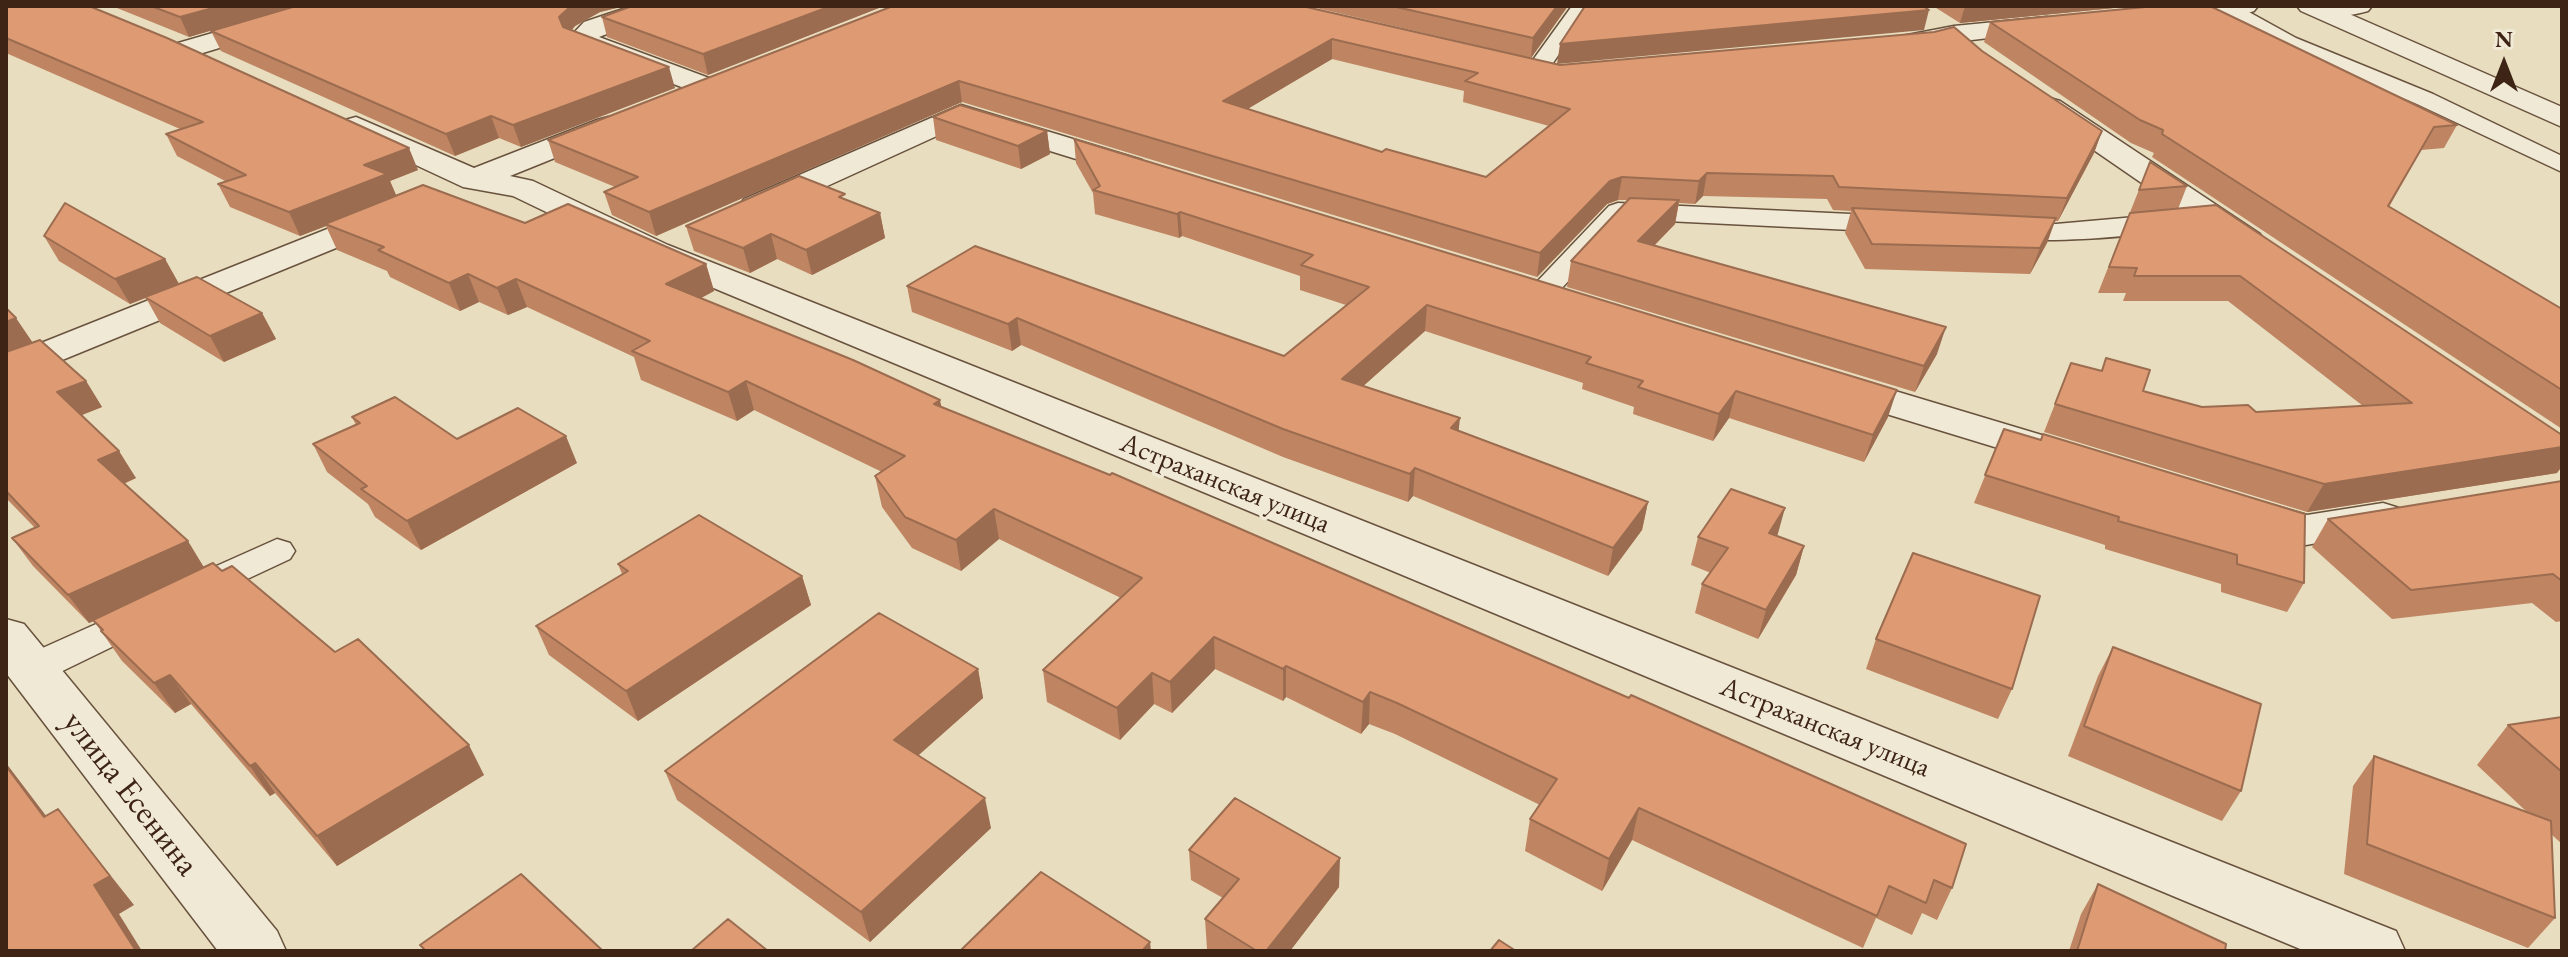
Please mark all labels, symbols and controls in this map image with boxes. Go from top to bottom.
north arrow [2464,24,2544,104]
text: N [2495,25,2513,54]
street label: Астраханская улица [1115,427,1335,541]
street label: Астраханская улица [1715,671,1935,785]
street label: улица Есенина [53,703,207,885]

